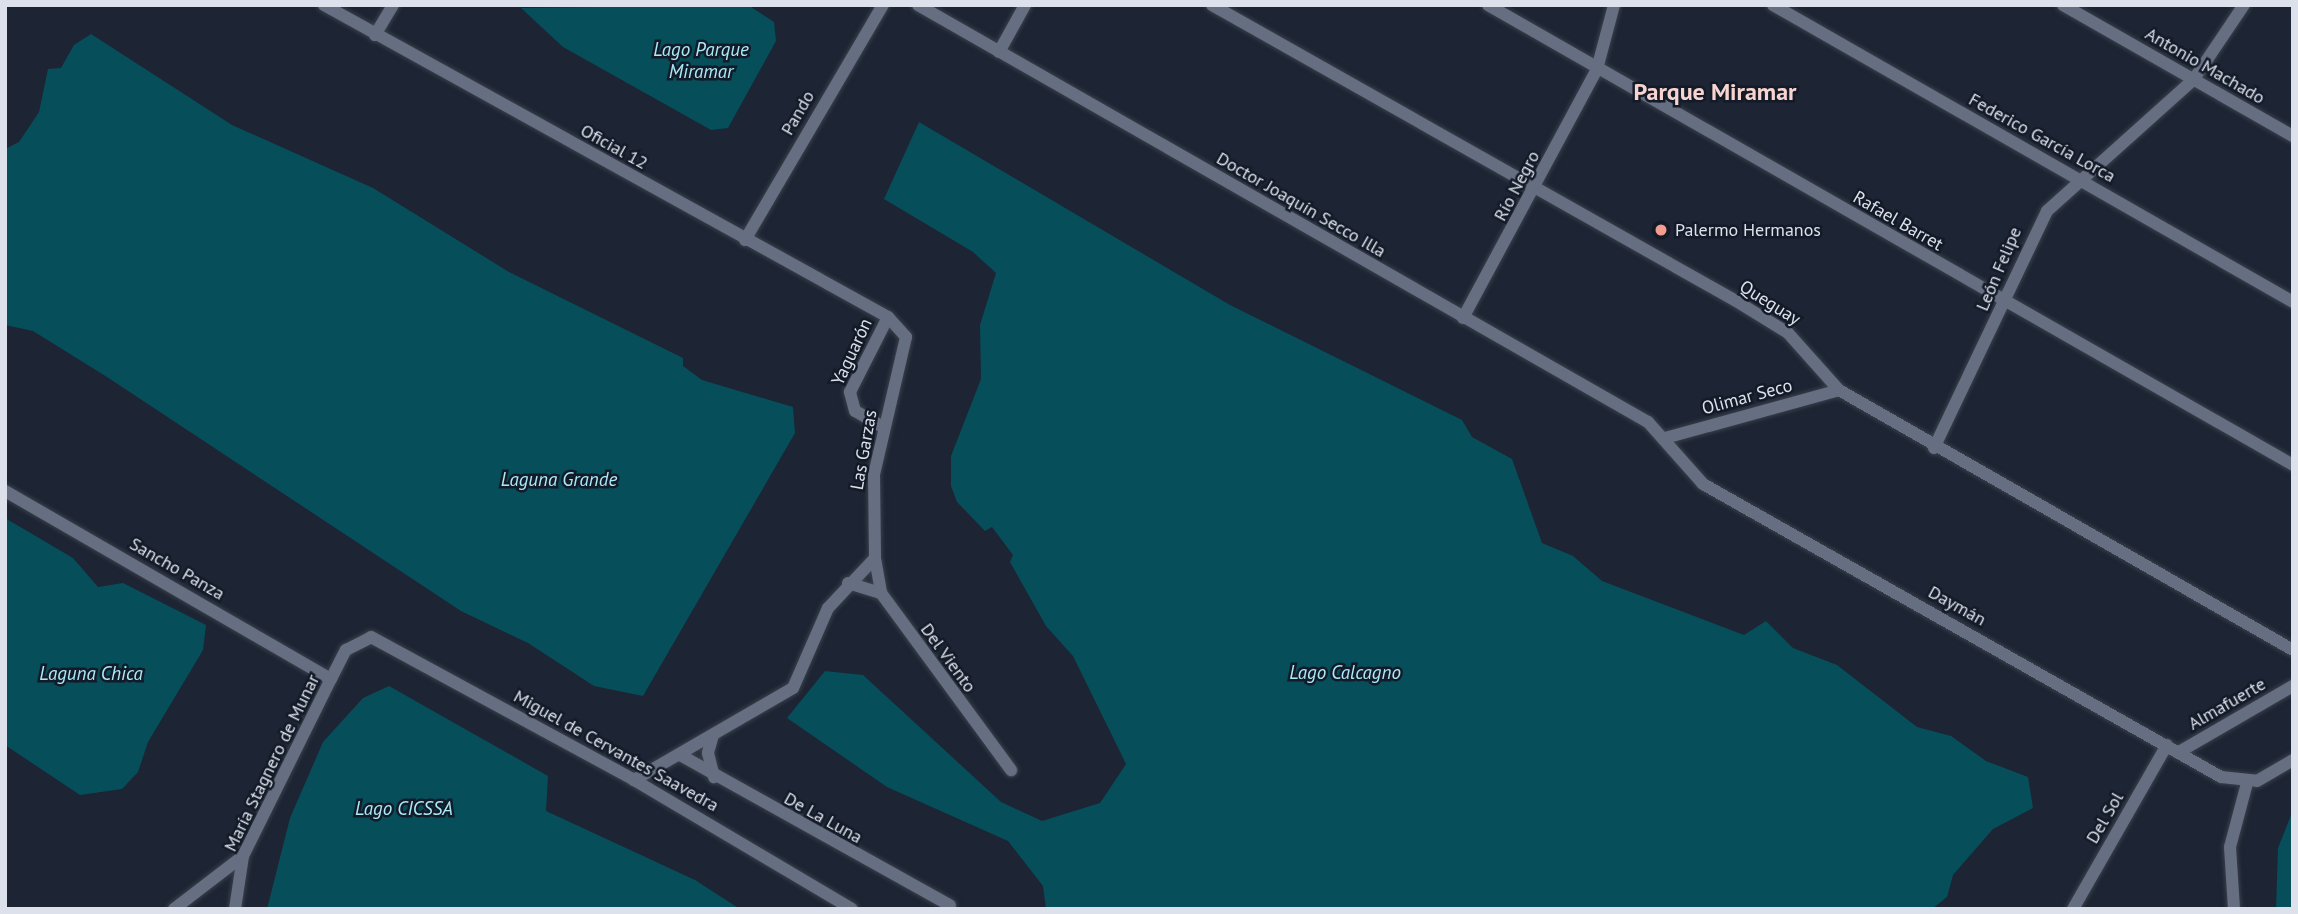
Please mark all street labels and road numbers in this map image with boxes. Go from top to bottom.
street label: Antonio Machado [2141,23,2269,109]
street label: Pando [777,87,819,139]
street label: Federico García Lorca [1965,89,2119,187]
street label: Oficial 12 [577,120,651,174]
street label: Río Negro [1490,147,1544,225]
street label: Doctor Joaquín Secco Illa [1213,148,1389,262]
street label: Rafael Barret [1849,187,1947,255]
street label: León Felipe [1972,224,2026,314]
street label: Queguay [1736,276,1804,330]
street label: Yaguarón [827,315,877,389]
street label: Olimar Seco [1699,375,1795,419]
street label: Las Garzas [846,408,882,492]
street label: Sancho Panza [126,533,228,605]
street label: Daymán [1924,581,1990,631]
street label: Del Viento [916,619,980,697]
street label: María Stagnero de Munar [220,671,324,855]
street label: Almafuerte [2185,673,2269,735]
street label: Miguel de Cervantes Saavedra [510,686,722,816]
street label: De La Luna [780,788,866,848]
street label: Del Sol [2082,789,2128,847]

